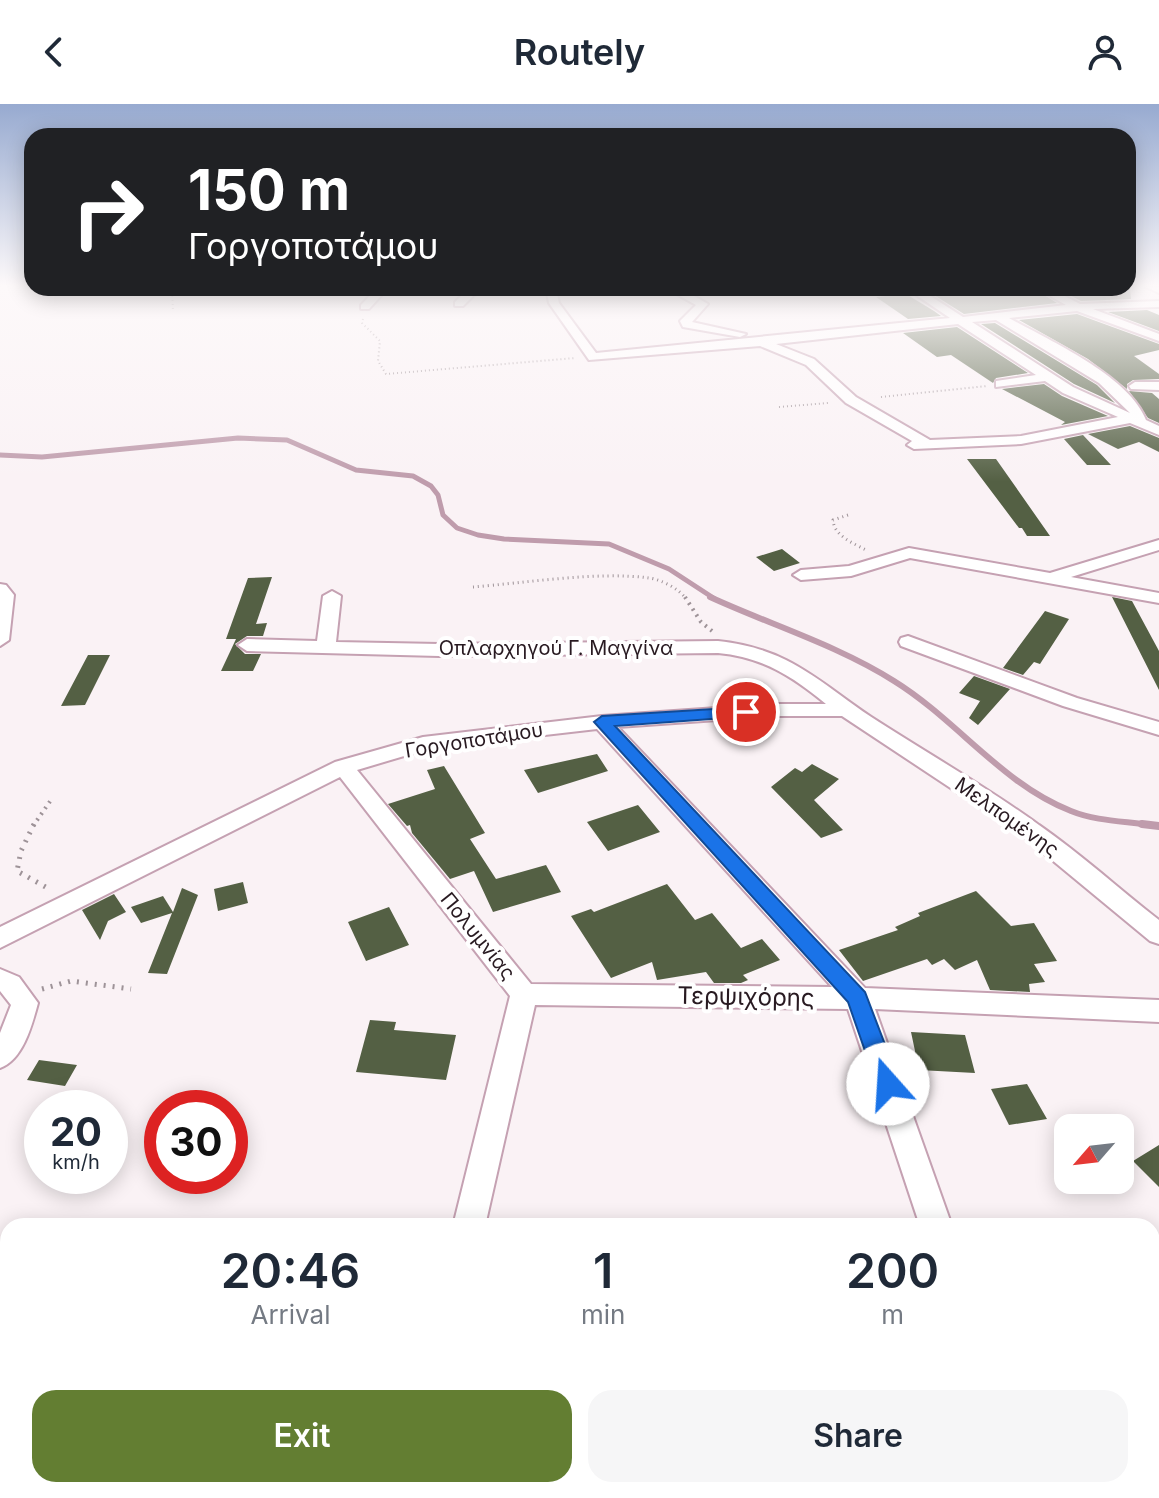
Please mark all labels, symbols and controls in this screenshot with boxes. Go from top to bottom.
icon: back [32,30,76,74]
text: Routely [514,30,645,74]
icon: person [1083,30,1127,74]
text: 150 m [188,156,350,224]
icon: right [56,160,160,264]
text: Γοργοποτάμου [188,224,439,268]
street label: Οπλαρχηγού Γ. Μαγγίνα [439,636,673,660]
pin [712,678,780,746]
icon: arrive [724,690,768,734]
street label: Γοργοποτάμου [403,717,545,763]
street label: Μελπομένης [950,772,1064,862]
street label: Πολυμνίας [436,888,520,984]
street label: Τερψιχόρης [677,981,815,1012]
position arrow [846,1042,930,1126]
speed limit sign: 30 [144,1090,248,1194]
text: 20 [50,1107,102,1156]
north arrow [1054,1114,1134,1194]
map controls [1054,1114,1134,1194]
text: km/h [52,1150,100,1174]
text: 20:46 [221,1241,360,1300]
text: 1 [593,1241,613,1300]
text: 200 [846,1241,939,1300]
text: Arrival [250,1299,330,1330]
text: min [581,1299,625,1330]
text: m [881,1299,904,1330]
button: Exit [32,1390,572,1482]
button: Share [588,1390,1128,1482]

